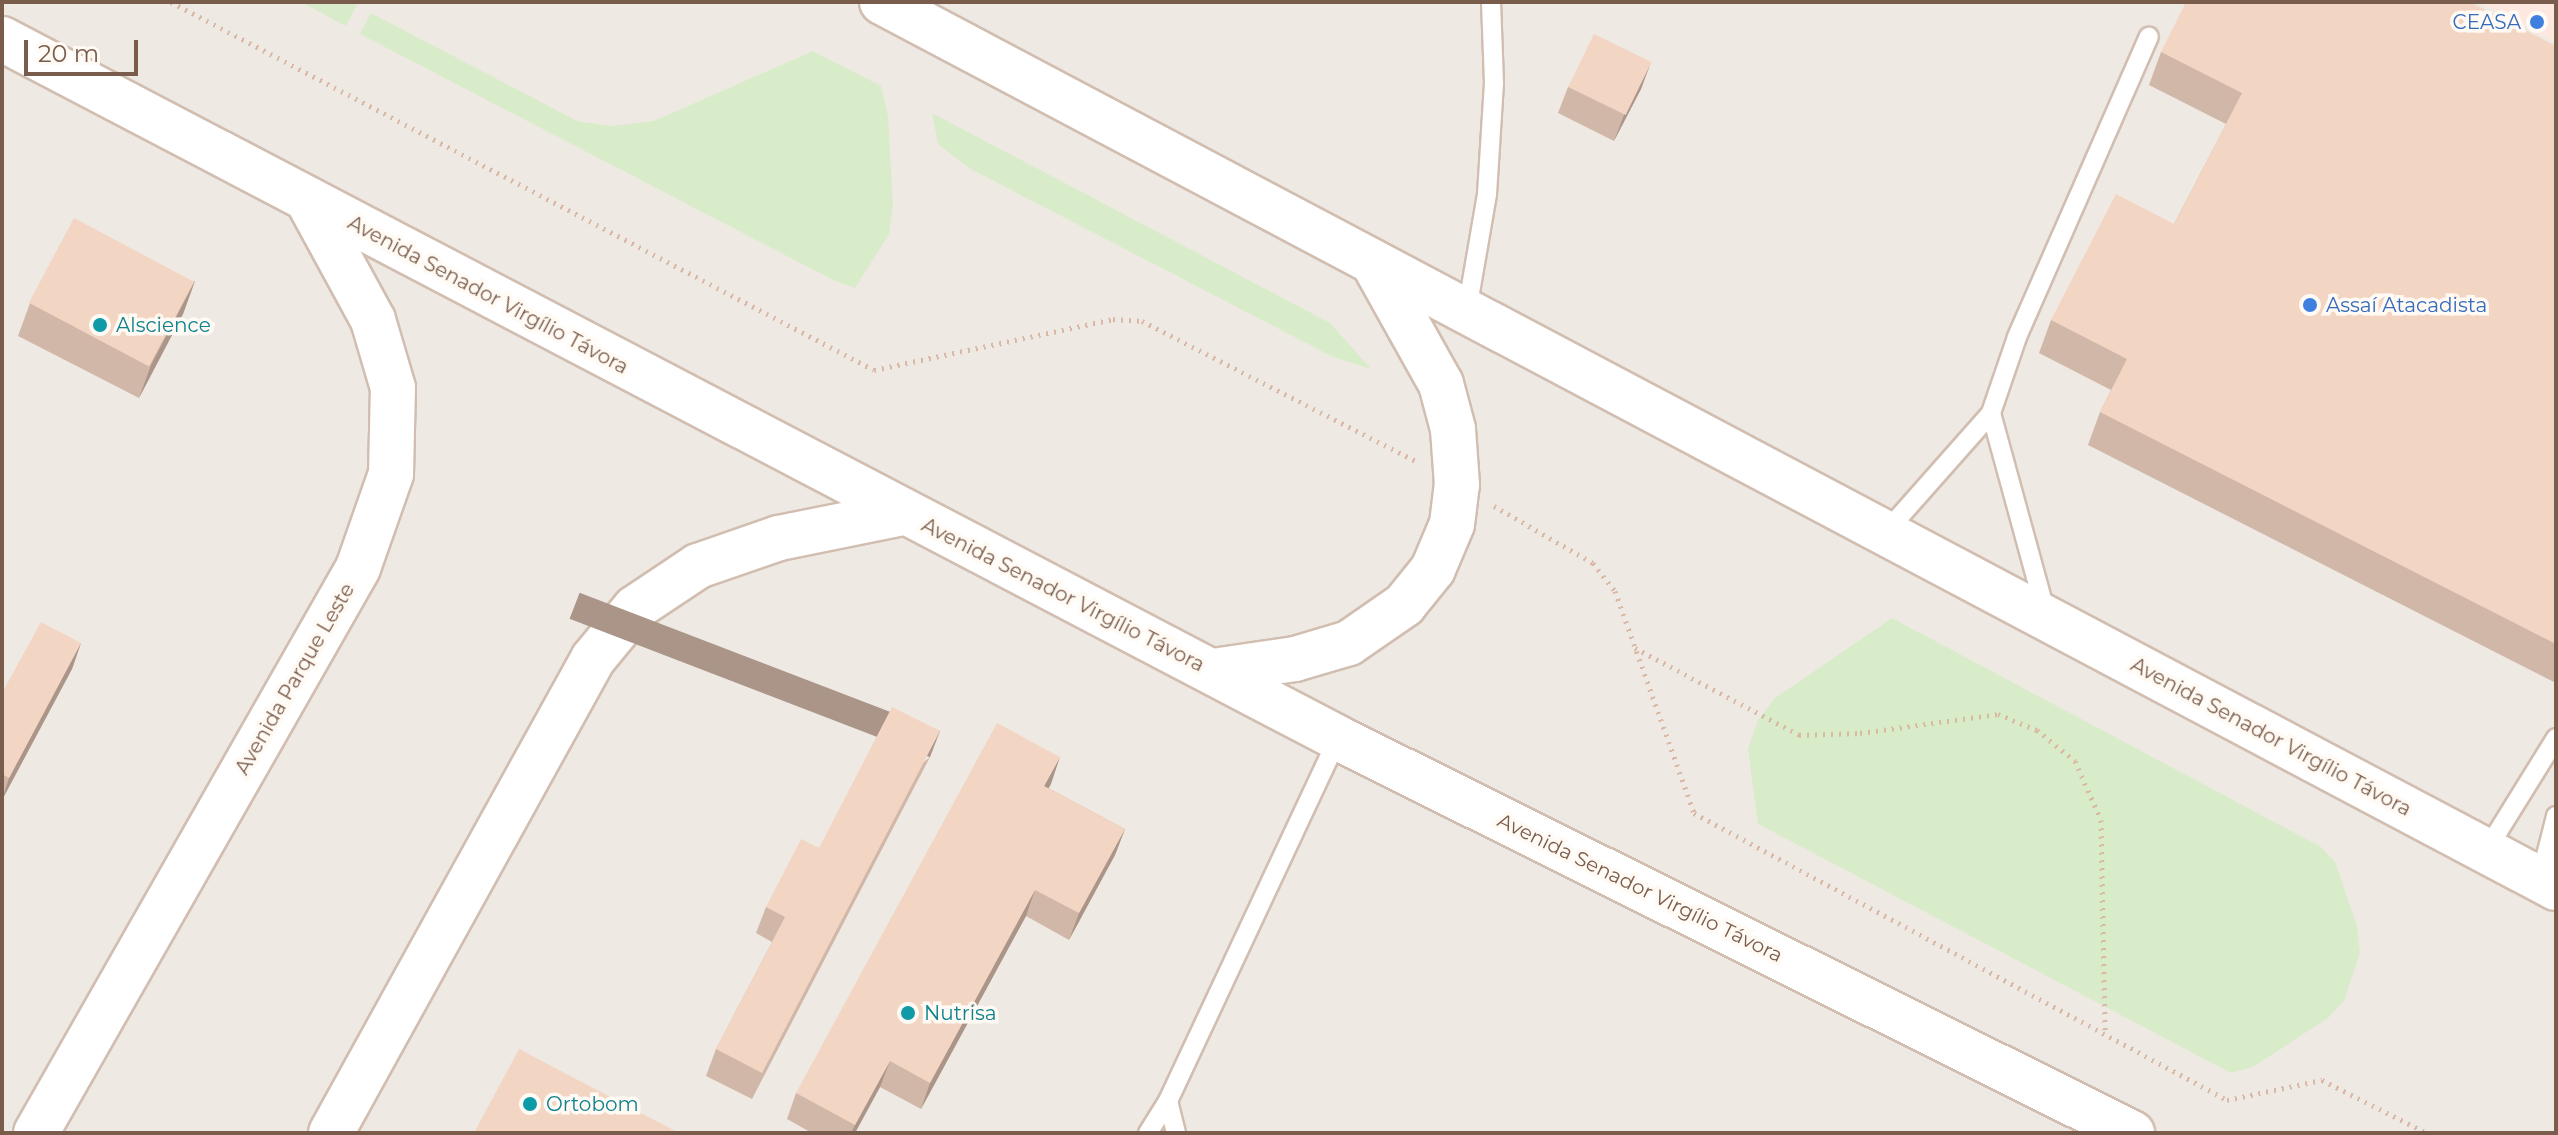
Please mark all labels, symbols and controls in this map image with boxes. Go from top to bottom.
place label: CEASA [2452,10,2521,34]
marker: CEASA [2528,13,2546,31]
scale bar [28,24,142,74]
text: 20 m [38,39,99,68]
street label: Avenida Senador Virgílio Távora [344,211,632,379]
place label: Assaí Atacadista [2326,293,2487,317]
marker: Assaí Atacadista [2301,296,2319,314]
place label: Alscience [116,313,211,337]
marker: Alscience [91,316,109,334]
street label: Avenida Senador Virgílio Távora [918,513,1208,677]
street label: Avenida Parque Leste [230,579,360,779]
street label: Avenida Senador Virgílio Távora [2127,653,2415,821]
street label: Avenida Senador Virgílio Távora [1494,808,1786,968]
place label: Nutrisa [924,1001,997,1025]
marker: Nutrisa [899,1004,917,1022]
place label: Ortobom [546,1092,639,1116]
marker: Ortobom [521,1095,539,1113]

